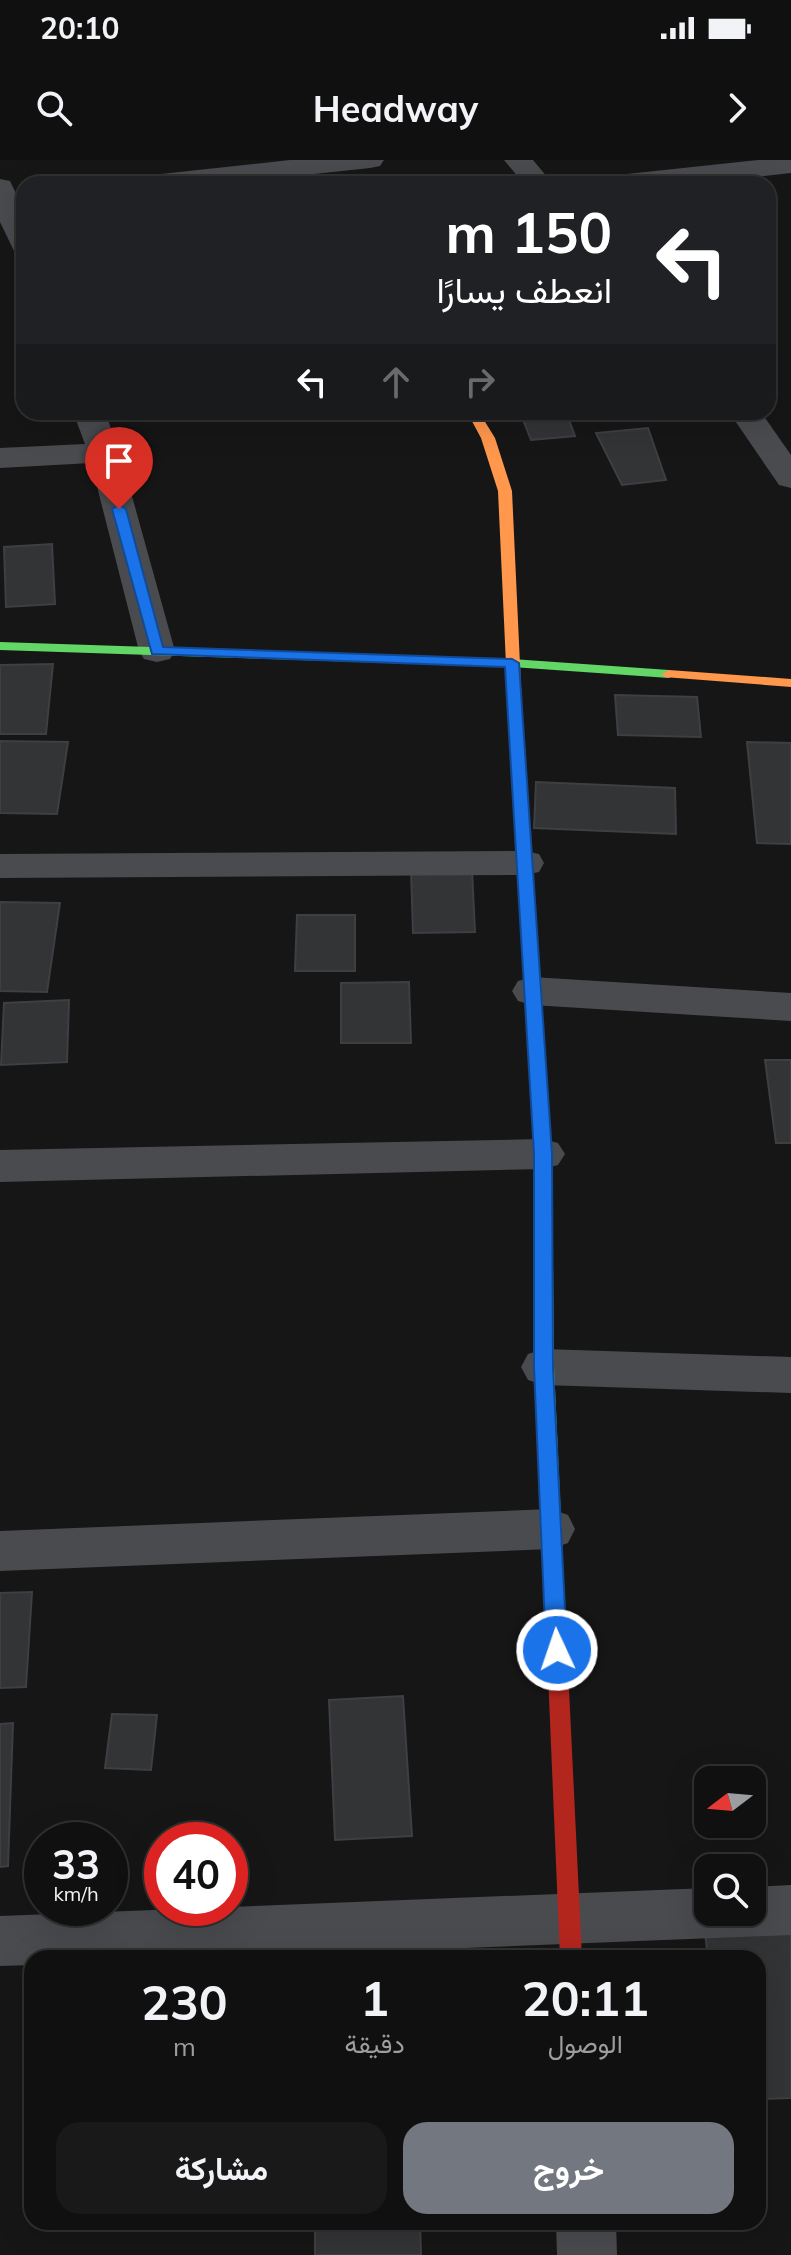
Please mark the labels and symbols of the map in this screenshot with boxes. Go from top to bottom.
pin [85,427,153,509]
position arrow [515,1608,599,1692]
north arrow [694,1766,766,1838]
speed limit sign: 40 [144,1822,248,1926]

